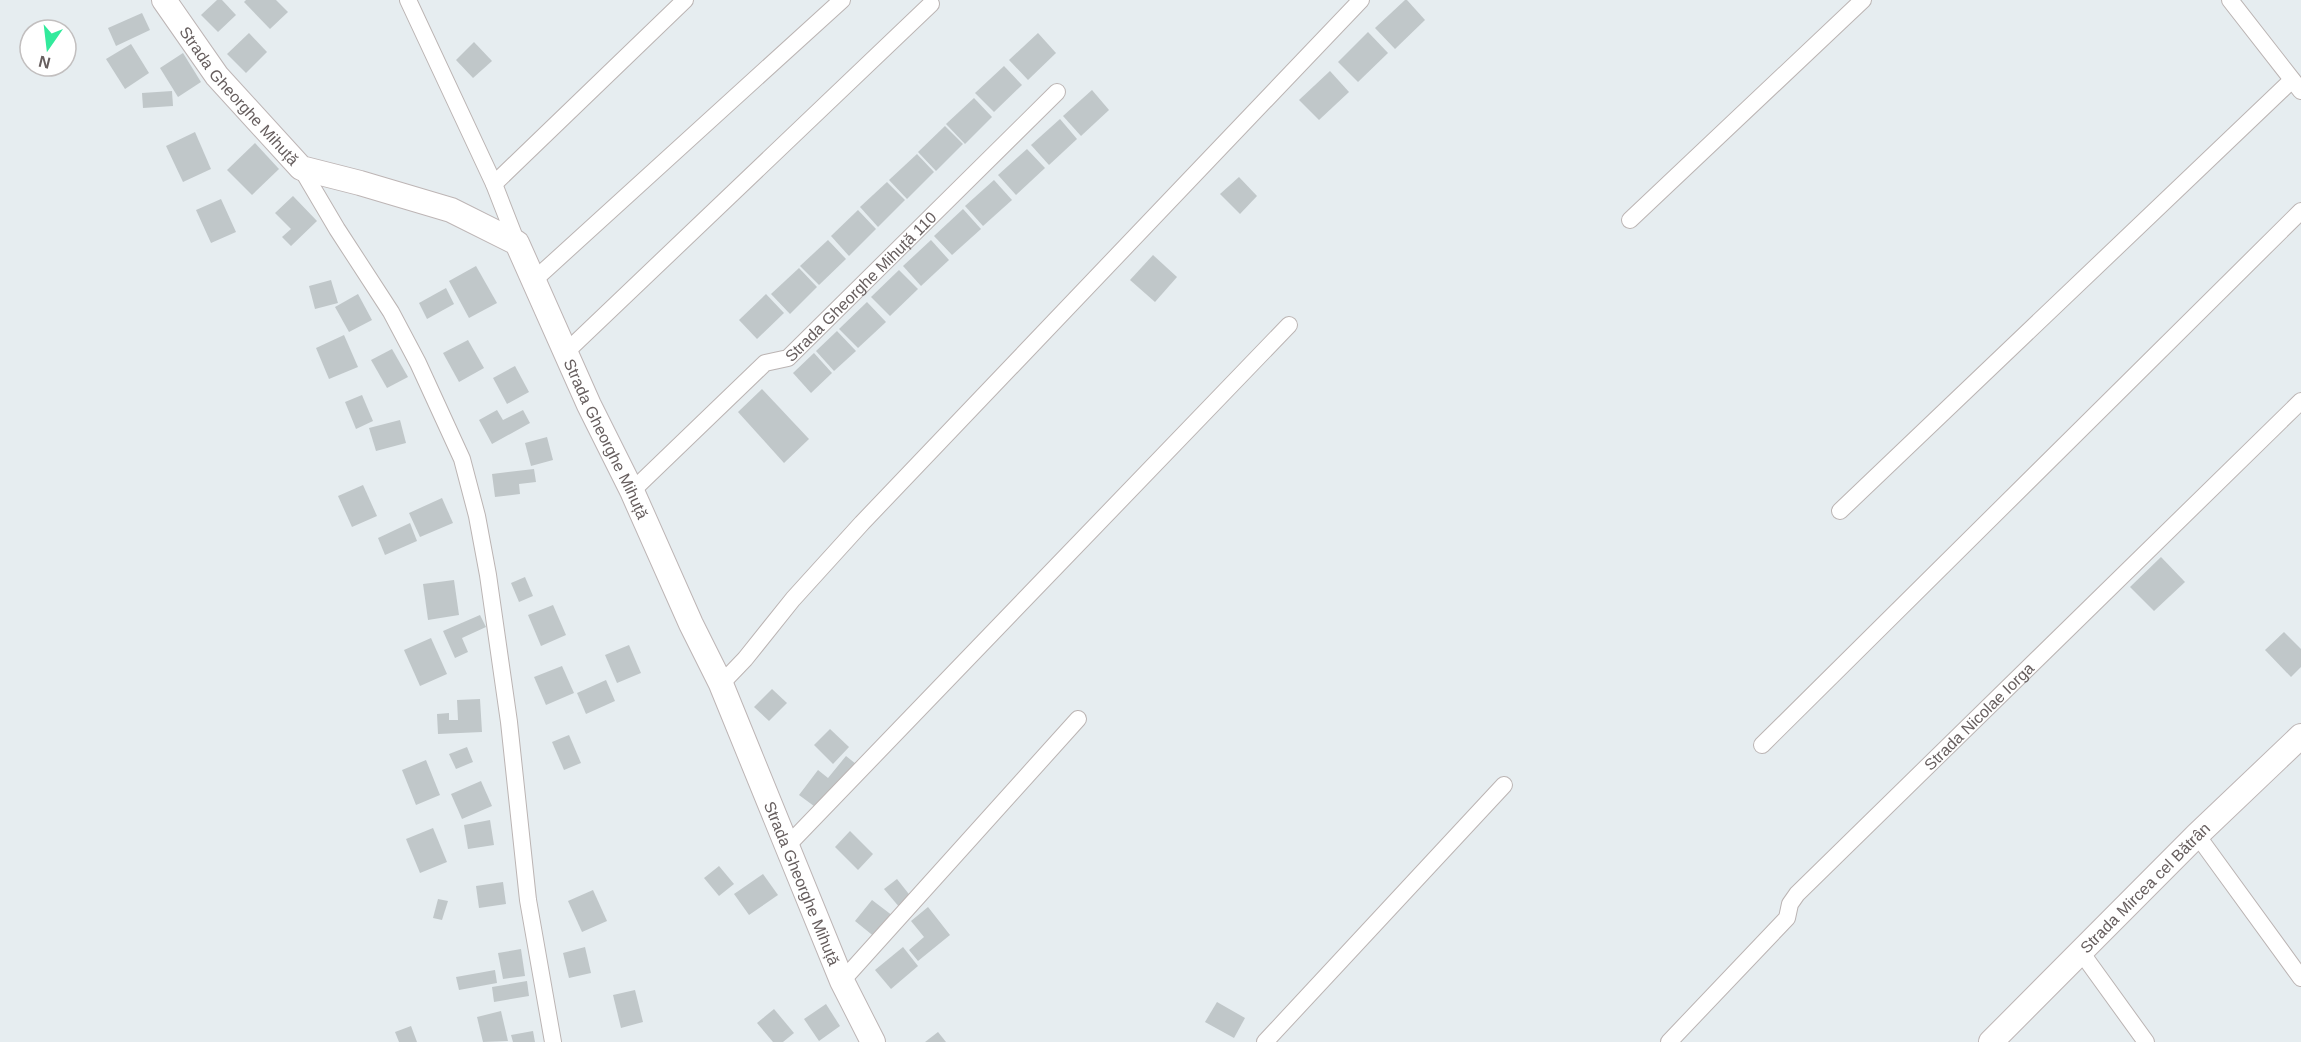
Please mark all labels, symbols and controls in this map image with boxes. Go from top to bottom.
north arrow [18,18,78,78]
street label: Strada Gheorghe Mihuță [176,24,302,169]
text: N [37,52,52,72]
street label: Strada Gheorghe Mihuță 110 [782,208,940,365]
street label: Strada Gheorghe Mihuță [561,356,651,522]
street label: Strada Nicolae Iorga [1921,659,2037,774]
street label: Strada Gheorghe Mihuță [761,799,843,968]
street label: Strada Mircea cel Bătrân [2077,820,2213,956]

